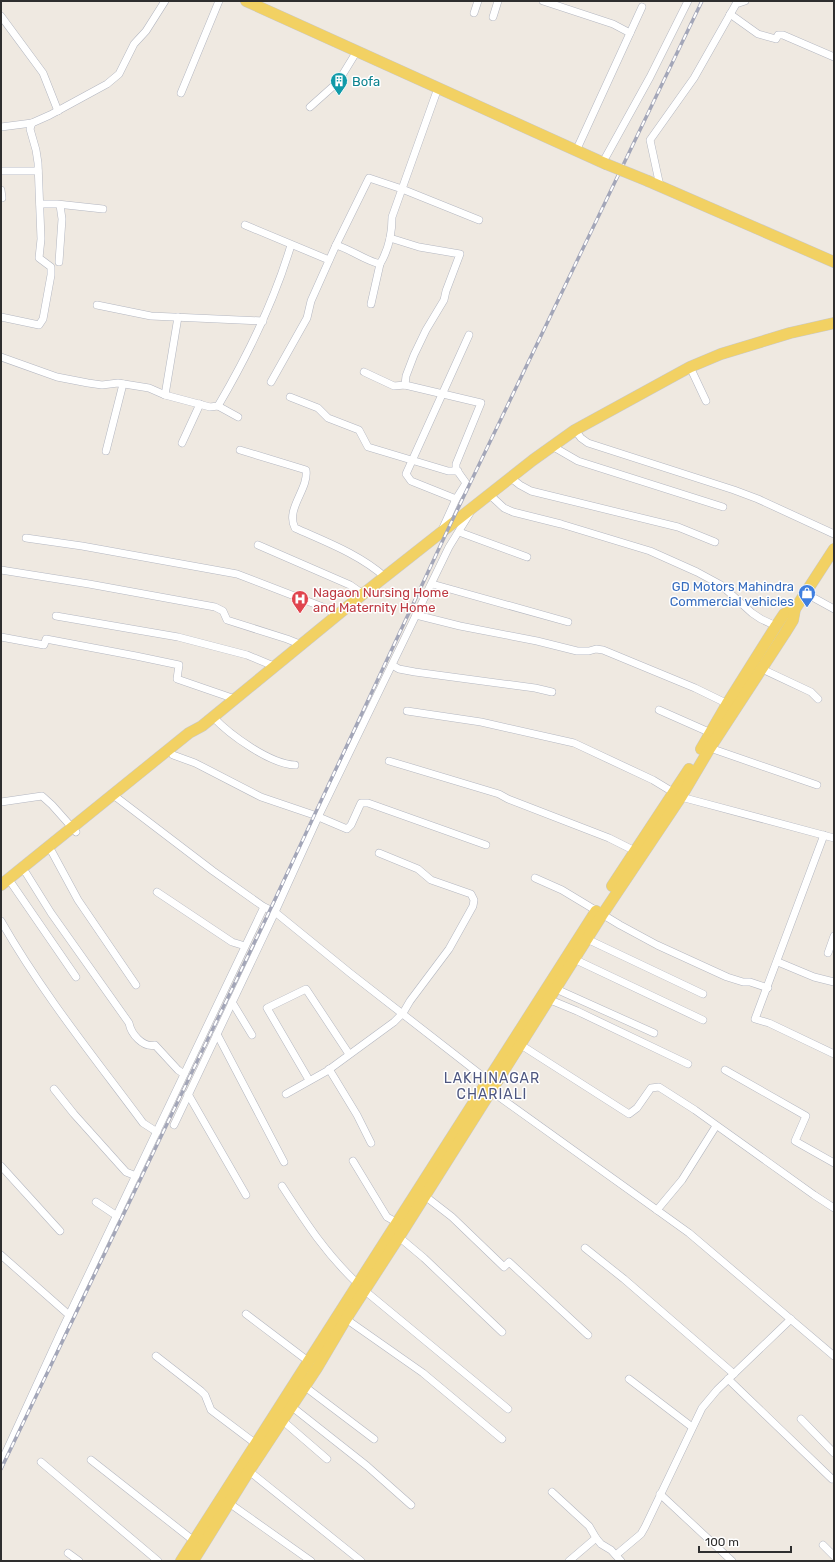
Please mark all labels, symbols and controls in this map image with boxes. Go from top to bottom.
building icon: Bofa [329,71,349,96]
place label: Bofa [352,74,380,89]
place label: GD Motors Mahindra Commercial vehicles [670,579,794,609]
shop icon: GD Motors Mahindra Commercial vehicles [797,583,817,608]
place label: Nagaon Nursing Home and Maternity Home [313,585,449,615]
hospital icon: Nagaon Nursing Home and Maternity Home [290,589,310,614]
district label: LAKHINAGAR CHARIALI [444,1070,540,1103]
scale bar [699,1528,791,1554]
text: 100 m [705,1535,739,1549]

